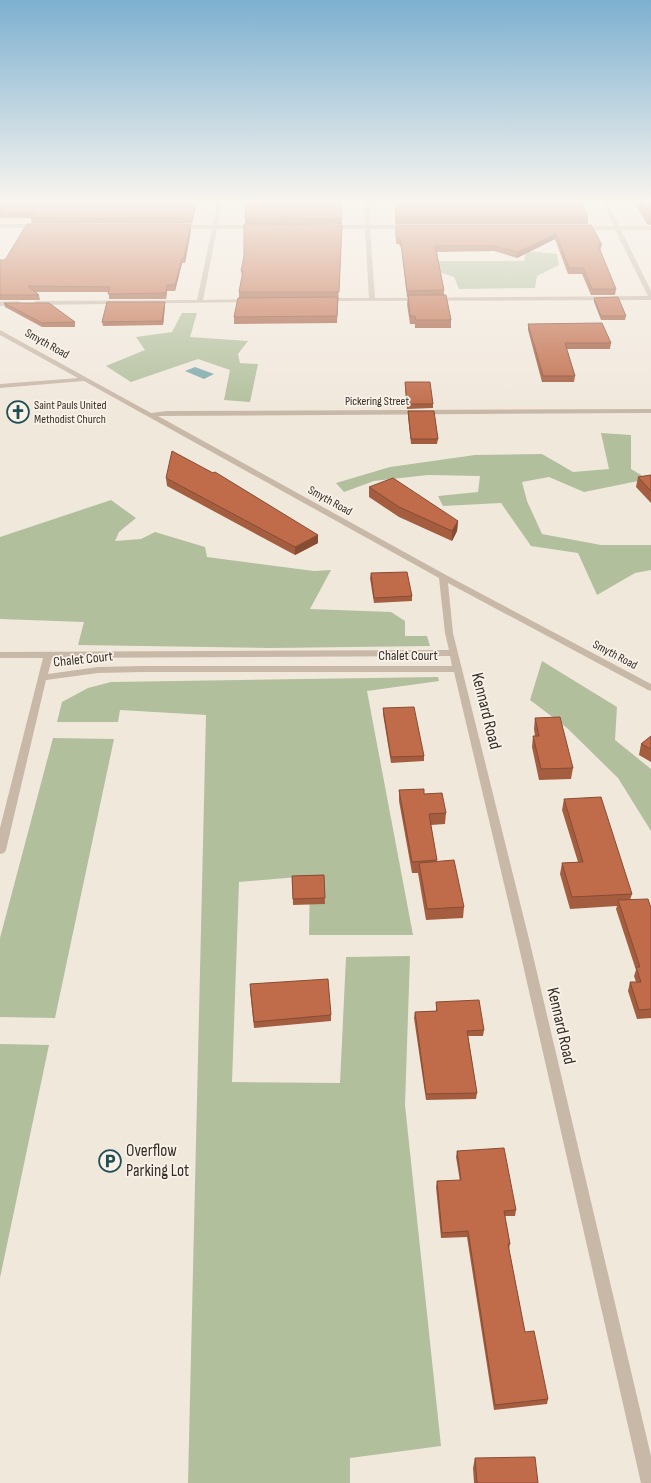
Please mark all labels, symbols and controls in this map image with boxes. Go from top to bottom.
street label: Smyth Road [22,326,72,362]
street label: Pickering Street [345,394,409,409]
place label: Saint Pauls United Methodist Church [34,398,106,427]
church icon: Saint Pauls United Methodist Church [5,399,31,425]
street label: Smyth Road [305,483,355,519]
street label: Smyth Road [590,637,640,673]
street label: Chalet Court [52,647,114,671]
street label: Chalet Court [378,647,438,664]
street label: Kennard Road [467,671,505,751]
street label: Kennard Road [542,986,580,1066]
place label: Overflow Parking Lot [126,1141,189,1181]
parking icon: Overflow Parking Lot [97,1148,123,1174]

